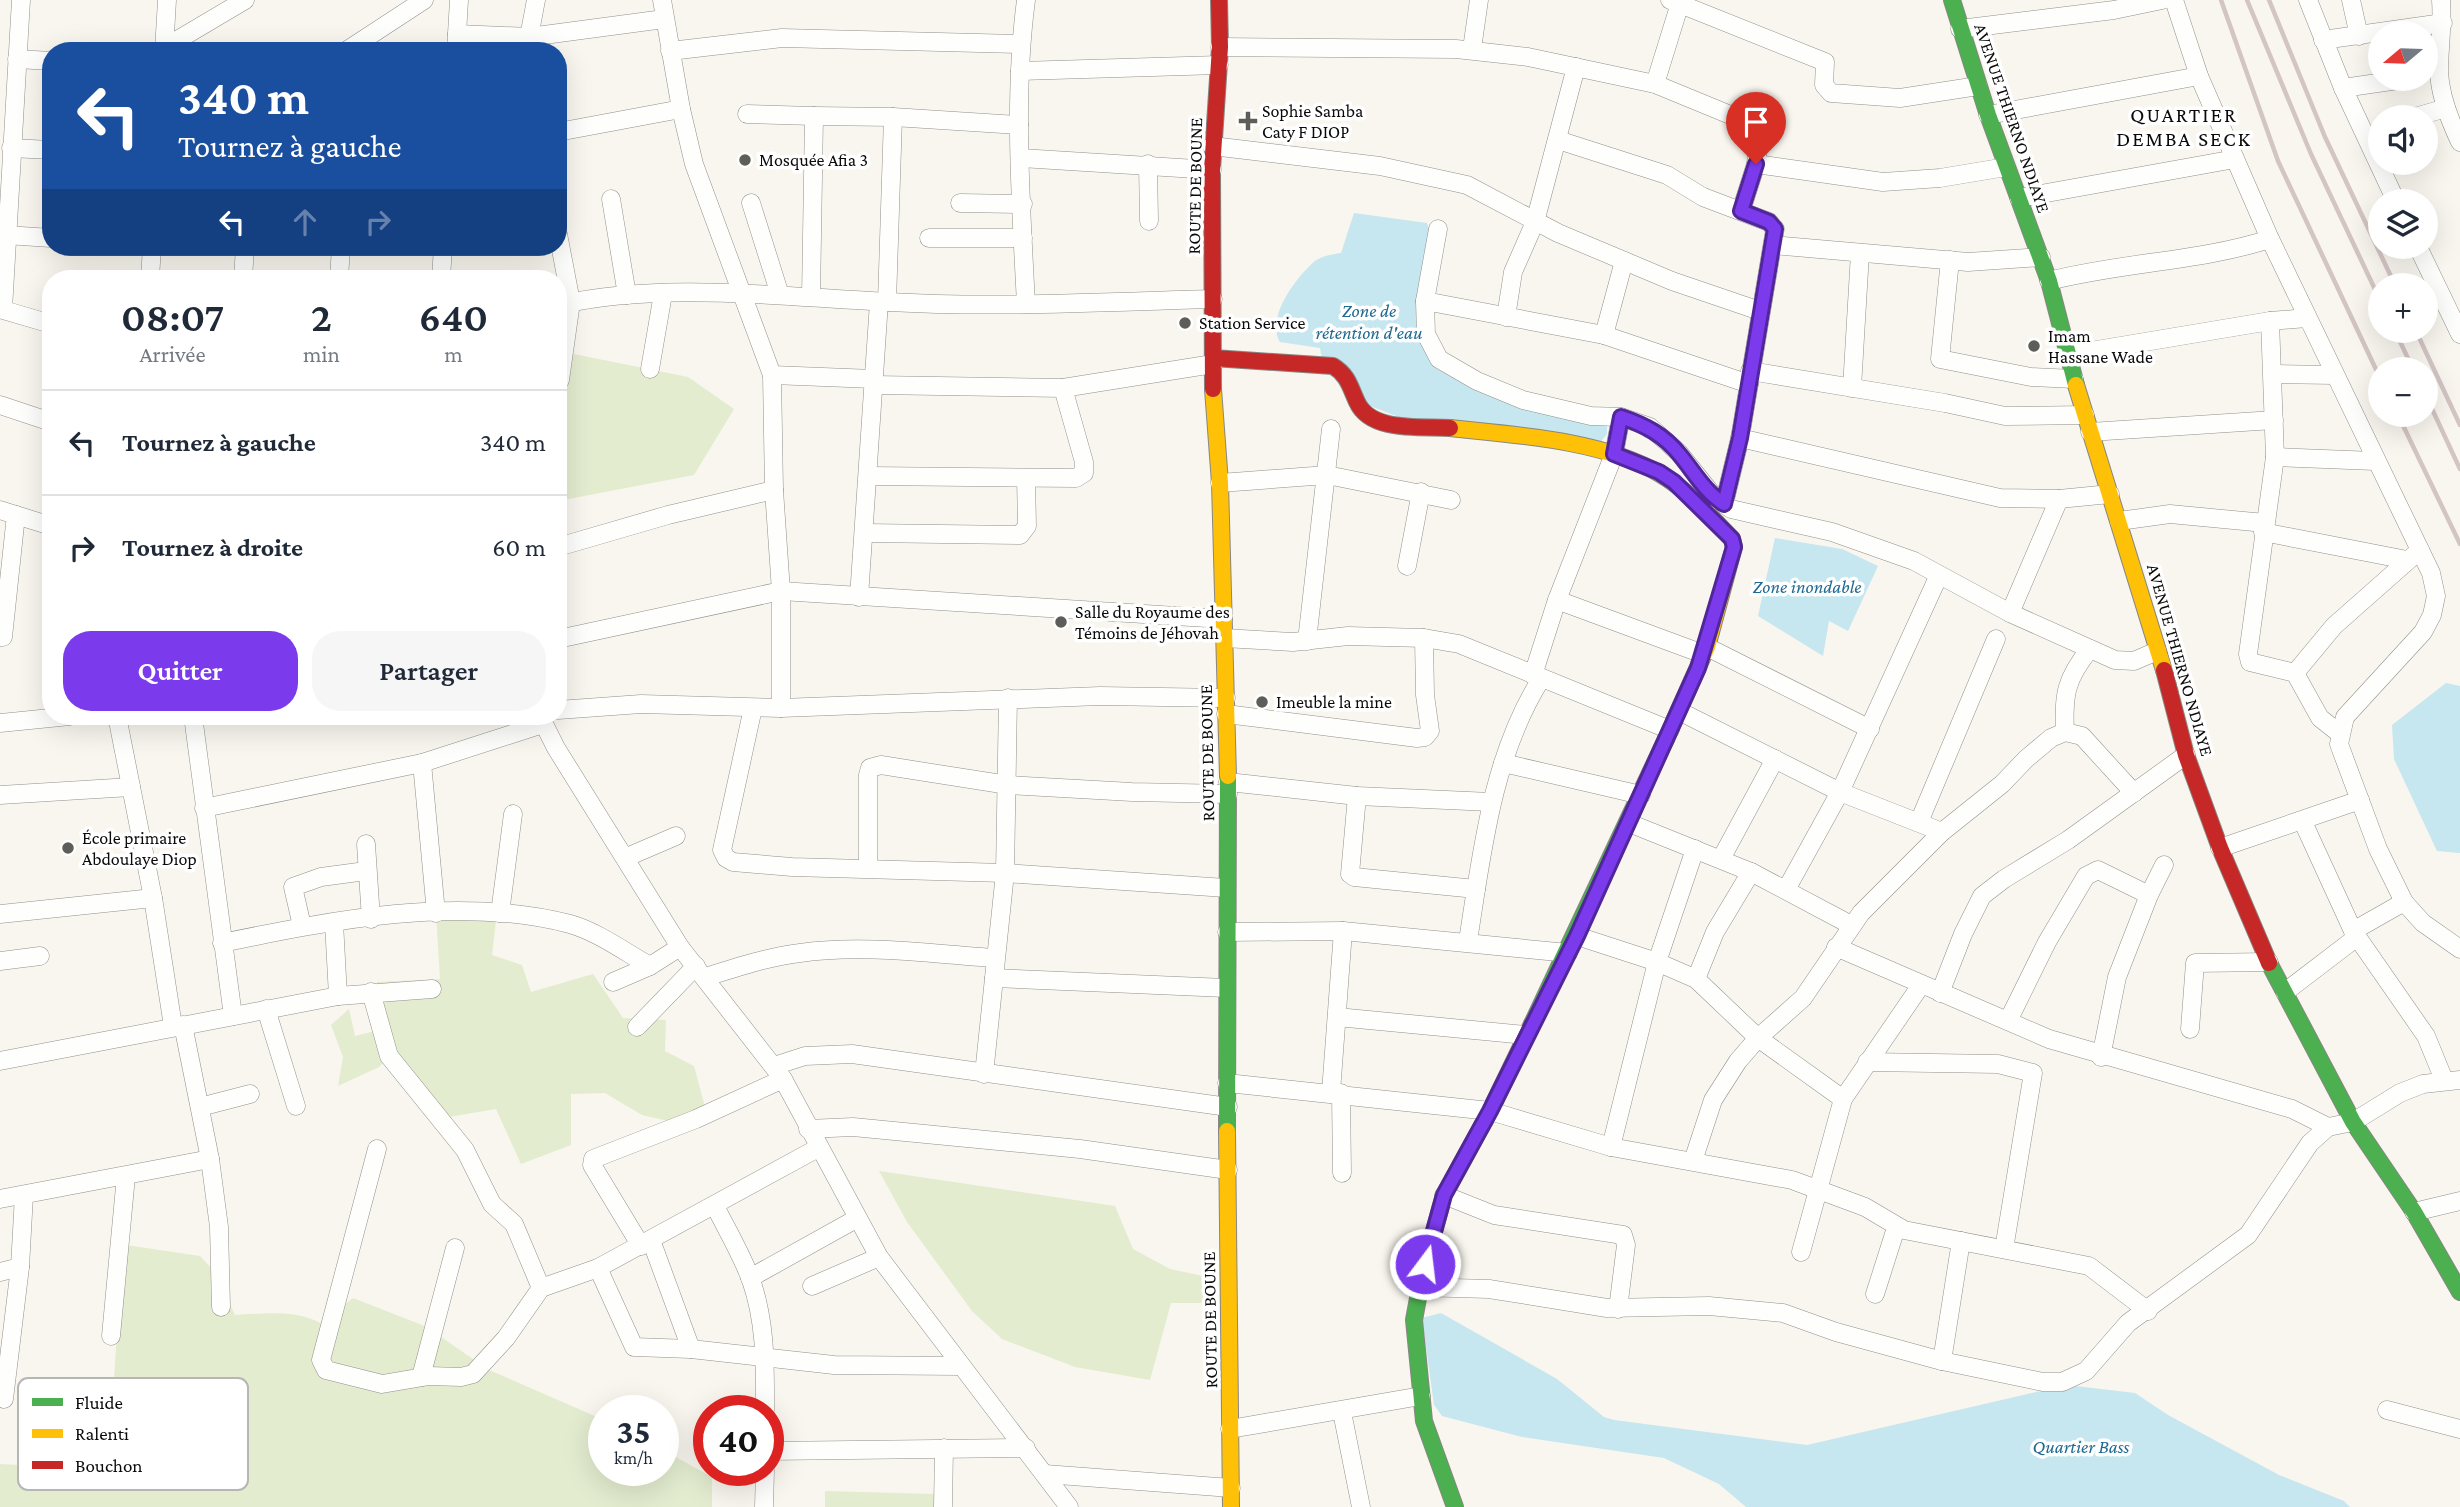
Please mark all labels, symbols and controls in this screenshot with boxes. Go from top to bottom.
street label: AVENUE THIERNO NDIAYE [1970,21,2054,215]
north arrow [2368,21,2438,91]
map controls [2368,21,2438,427]
icon: left [63,70,154,161]
text: 340 m [178,70,309,125]
pin [1726,92,1786,164]
place label: Sophie Samba Caty F DIOP [1262,101,1363,142]
icon: arrive [1737,103,1775,141]
district label: QUARTIER DEMBA SECK [2116,103,2252,151]
button: sound [2368,105,2438,175]
marker: Sophie Samba Caty F DIOP [1240,113,1256,129]
street label: ROUTE DE BOUNE [1184,117,1206,255]
text: Tournez à gauche [178,128,401,164]
place label: Mosquée Afia 3 [759,150,868,170]
marker: Mosquée Afia 3 [737,152,753,168]
button: layers [2368,189,2438,259]
icon: left [213,203,251,241]
icon: ahead [286,203,324,241]
icon: right [359,203,397,241]
button: + [2368,273,2438,343]
text: 08:07 [121,293,224,340]
text: 2 [311,293,332,340]
text: 640 [419,293,488,340]
water label: Zone de rétention d'eau [1316,300,1423,343]
place label: Station Service [1199,313,1305,333]
marker: Station Service [1177,315,1193,331]
place label: Imam Hassane Wade [2048,326,2153,367]
marker: Imam Hassane Wade [2026,338,2042,354]
text: Arrivée [140,341,206,367]
text: min [303,341,340,367]
text: m [444,341,463,367]
button: − [2368,357,2438,427]
icon: left [63,424,101,462]
text: Tournez à gauche [122,428,316,457]
text: 340 m [480,428,546,457]
icon: right [63,529,101,567]
text: Tournez à droite [122,533,303,562]
text: 60 m [492,533,546,562]
street label: AVENUE THIERNO NDIAYE [2143,562,2217,759]
water label: Zone inondable [1752,576,1862,597]
place label: Salle du Royaume des Témoins de Jéhovah [1075,602,1230,643]
marker: Salle du Royaume des Témoins de Jéhovah [1053,614,1069,630]
button: Quitter [63,631,298,711]
button: Partager [312,631,546,711]
street label: ROUTE DE BOUNE [1196,684,1218,822]
place label: Imeuble la mine [1276,692,1392,712]
marker: Imeuble la mine [1254,694,1270,710]
place label: École primaire Abdoulaye Diop [82,828,197,869]
marker: École primaire Abdoulaye Diop [60,840,76,856]
position arrow [1388,1227,1462,1301]
street label: ROUTE DE BOUNE [1199,1251,1221,1389]
legend [18,1378,248,1490]
text: Fluide [75,1392,123,1413]
speed limit sign: 40 [693,1395,784,1486]
text: 35 [616,1412,651,1451]
text: Ralenti [75,1423,129,1444]
water label: Quartier Bass [2033,1436,2130,1457]
text: km/h [614,1448,653,1468]
text: Bouchon [75,1455,143,1476]

